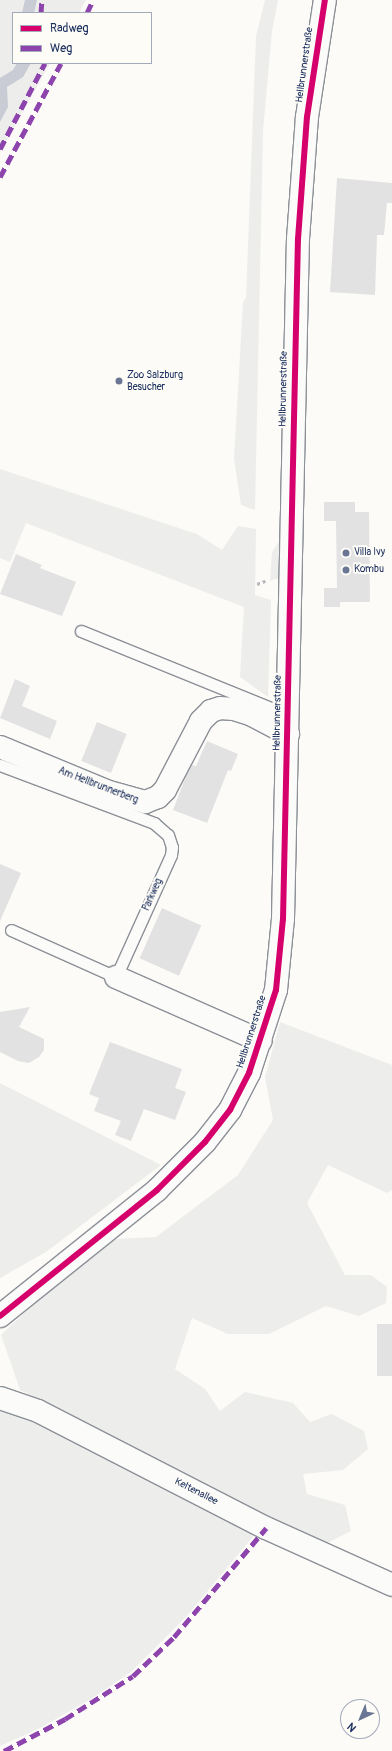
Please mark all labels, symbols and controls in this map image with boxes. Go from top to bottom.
legend [12,12,152,64]
text: Radweg [50,21,88,36]
street label: Hellbrunnerstraße [294,27,316,103]
text: Weg [50,41,72,56]
street label: Hellbrunnerstraße [277,351,291,427]
place label: Zoo Salzburg Besucher [127,369,183,392]
marker: Zoo Salzburg Besucher [114,376,124,386]
place label: Villa Ivy [354,547,385,559]
marker: Villa Ivy [341,548,351,558]
place label: Kombu [354,564,384,576]
marker: Kombu [341,565,351,575]
street label: Hellbrunnerstraße [271,675,285,751]
street label: Am Hellbrunnerberg [56,765,140,807]
street label: Parkweg [141,877,165,913]
street label: Hellbrunnerstraße [235,994,269,1070]
street label: Keltenallee [172,1476,220,1508]
north arrow [340,1699,380,1739]
text: N [345,1720,359,1735]

